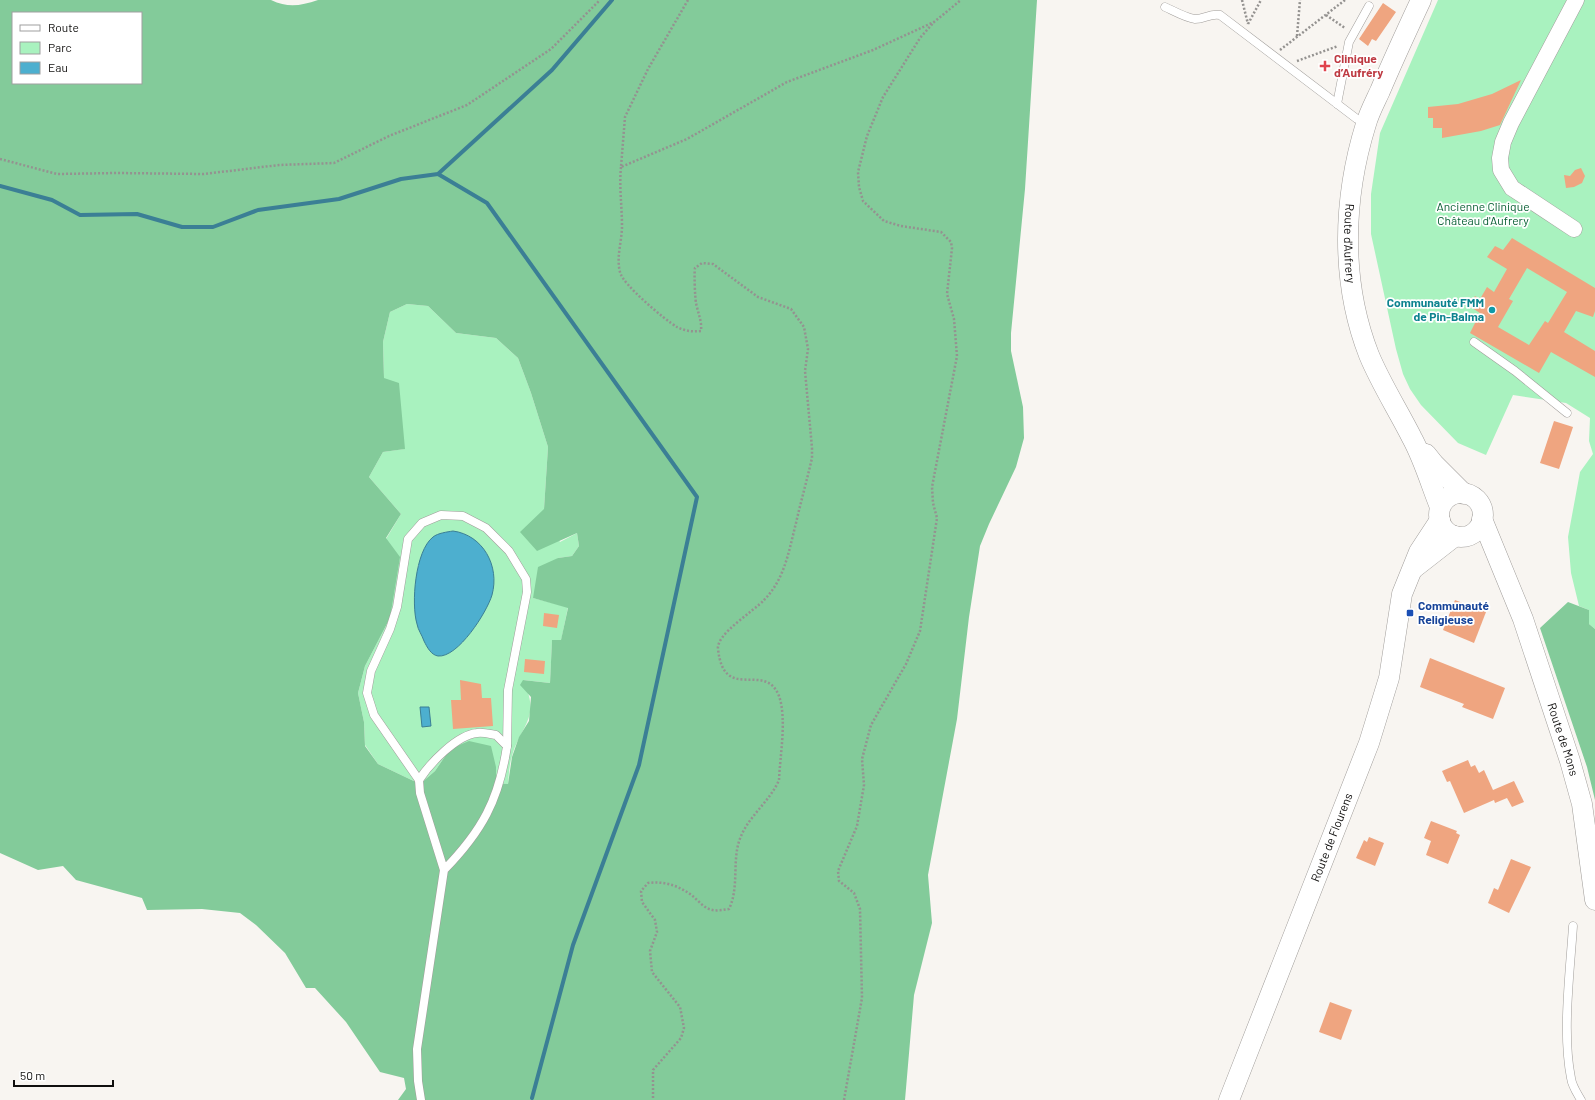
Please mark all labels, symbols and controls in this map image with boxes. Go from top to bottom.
legend [12,12,142,84]
text: Route [48,20,79,34]
text: Parc [48,40,72,54]
place label: Clinique d’Aufréry [1334,51,1383,79]
text: Eau [48,60,68,74]
marker: Clinique d’Aufréry [1319,60,1331,72]
park label: Ancienne Clinique Château d'Aufrery [1436,199,1530,227]
street label: Route d'Aufrery [1342,203,1359,284]
place label: Communauté FMM de Pin-Balma [1387,295,1484,323]
marker: Communauté FMM de Pin-Balma [1487,305,1497,315]
place label: Communauté Religieuse [1418,598,1489,626]
marker: Communauté Religieuse [1405,608,1415,618]
street label: Route de Mons [1545,701,1582,778]
street label: Route de Flourens [1307,790,1355,884]
scale bar [14,1062,113,1088]
text: 50 m [20,1068,45,1082]

